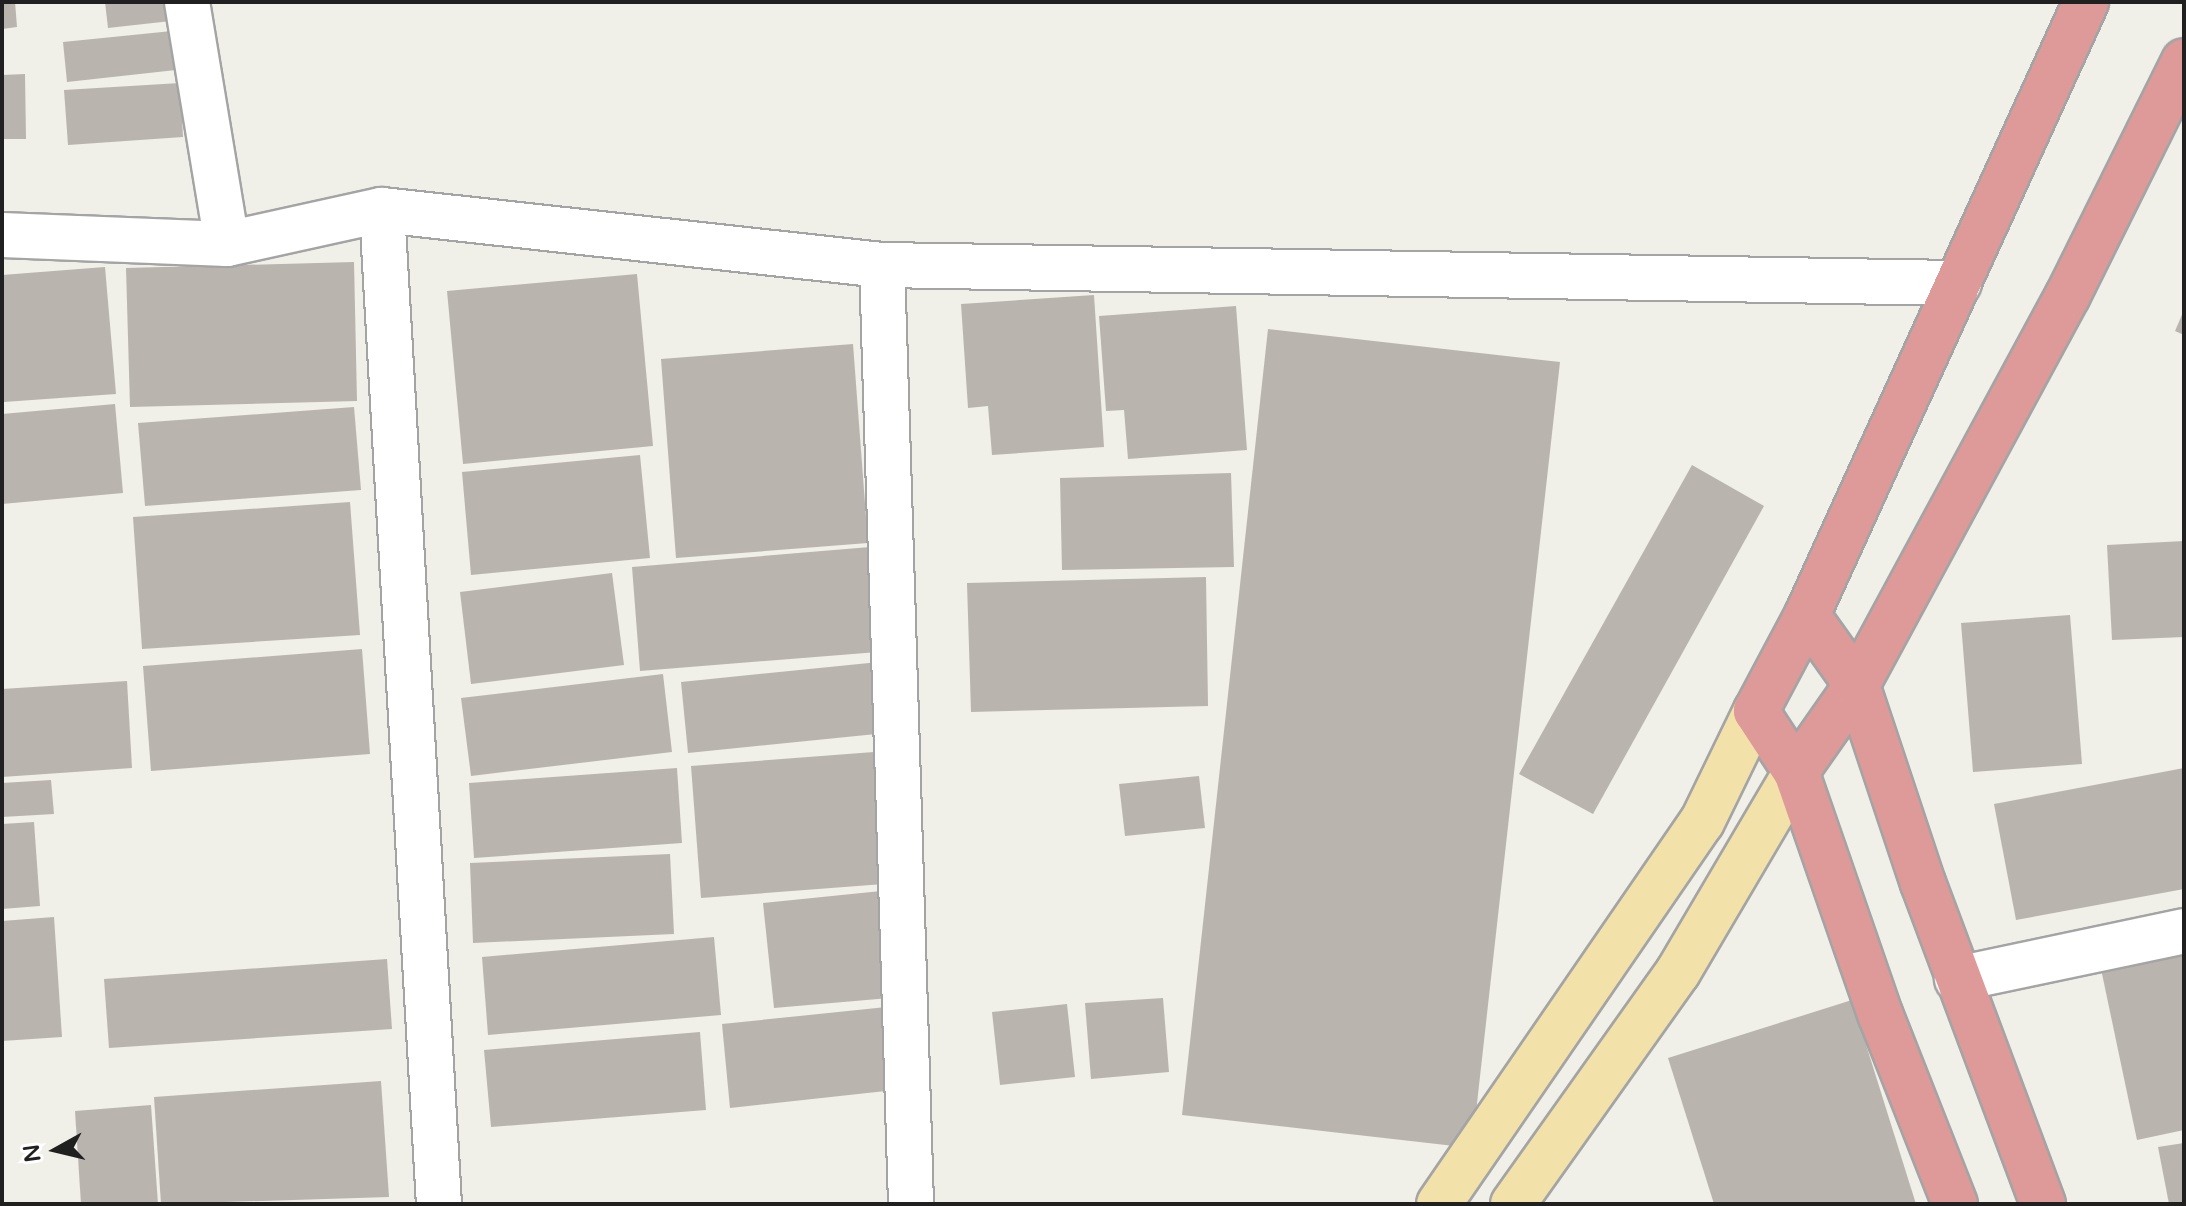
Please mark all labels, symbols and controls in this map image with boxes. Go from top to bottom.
north arrow [16,1110,96,1190]
text: N [18,1143,46,1164]

